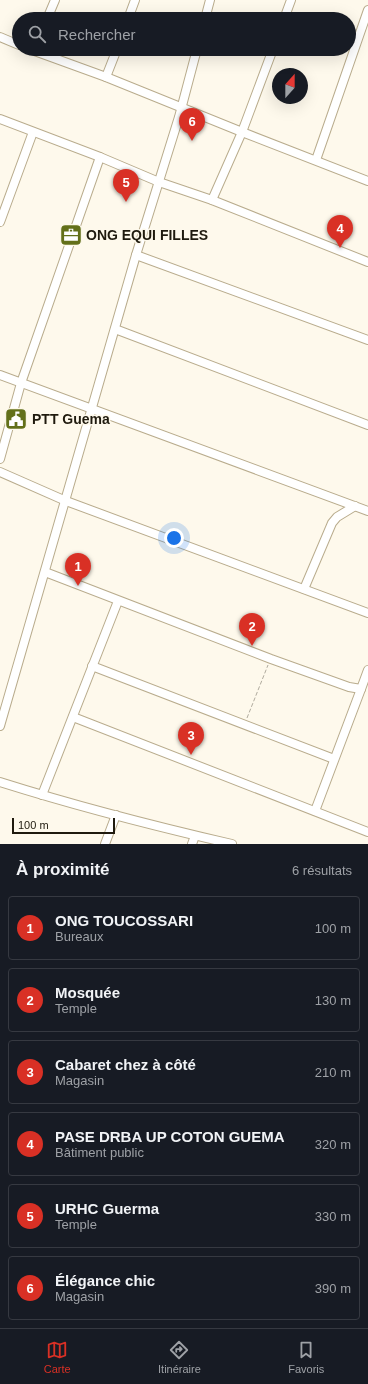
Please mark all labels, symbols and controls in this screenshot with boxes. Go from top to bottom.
search box [12,12,356,56]
icon: search [26,23,48,45]
text: Rechercher [58,26,136,43]
north arrow [272,68,308,104]
pin: 6 [179,108,205,141]
pin: 5 [113,169,139,202]
pin: 4 [327,215,353,248]
office icon: ONG EQUI FILLES [58,222,84,248]
place label: ONG EQUI FILLES [86,227,208,243]
public building icon: PTT Guema [3,406,29,432]
place label: PTT Guema [32,411,110,427]
your location [164,528,184,548]
pin: 1 [65,553,91,586]
pin: 2 [239,613,265,646]
pin: 3 [178,722,204,755]
scale bar [12,816,115,835]
text: 100 m [18,819,49,831]
text: À proximité [16,860,110,879]
text: 6 résultats [292,863,352,878]
text: ONG TOUCOSSARI [55,912,193,929]
text: 1 [26,921,34,936]
text: 100 m [315,921,351,936]
text: Bureaux [55,929,103,944]
text: Mosquée [55,984,120,1001]
text: 2 [26,993,34,1008]
text: 130 m [315,993,351,1008]
text: Temple [55,1001,97,1016]
text: Cabaret chez à côté [55,1056,196,1073]
text: 3 [26,1065,34,1080]
text: 210 m [315,1065,351,1080]
text: Magasin [55,1073,104,1088]
text: PASE DRBA UP COTON GUEMA [55,1128,284,1145]
text: 4 [26,1137,34,1152]
text: 320 m [315,1137,351,1152]
text: Bâtiment public [55,1145,144,1160]
text: URHC Guerma [55,1200,159,1217]
text: 5 [26,1209,34,1224]
text: 330 m [315,1209,351,1224]
text: Temple [55,1217,97,1232]
text: Élégance chic [55,1272,155,1289]
text: 6 [26,1281,34,1296]
text: 390 m [315,1281,351,1296]
text: Magasin [55,1289,104,1304]
tab: Carte [44,1339,71,1375]
tab: Itinéraire [158,1339,201,1375]
tab: Favoris [288,1339,324,1375]

